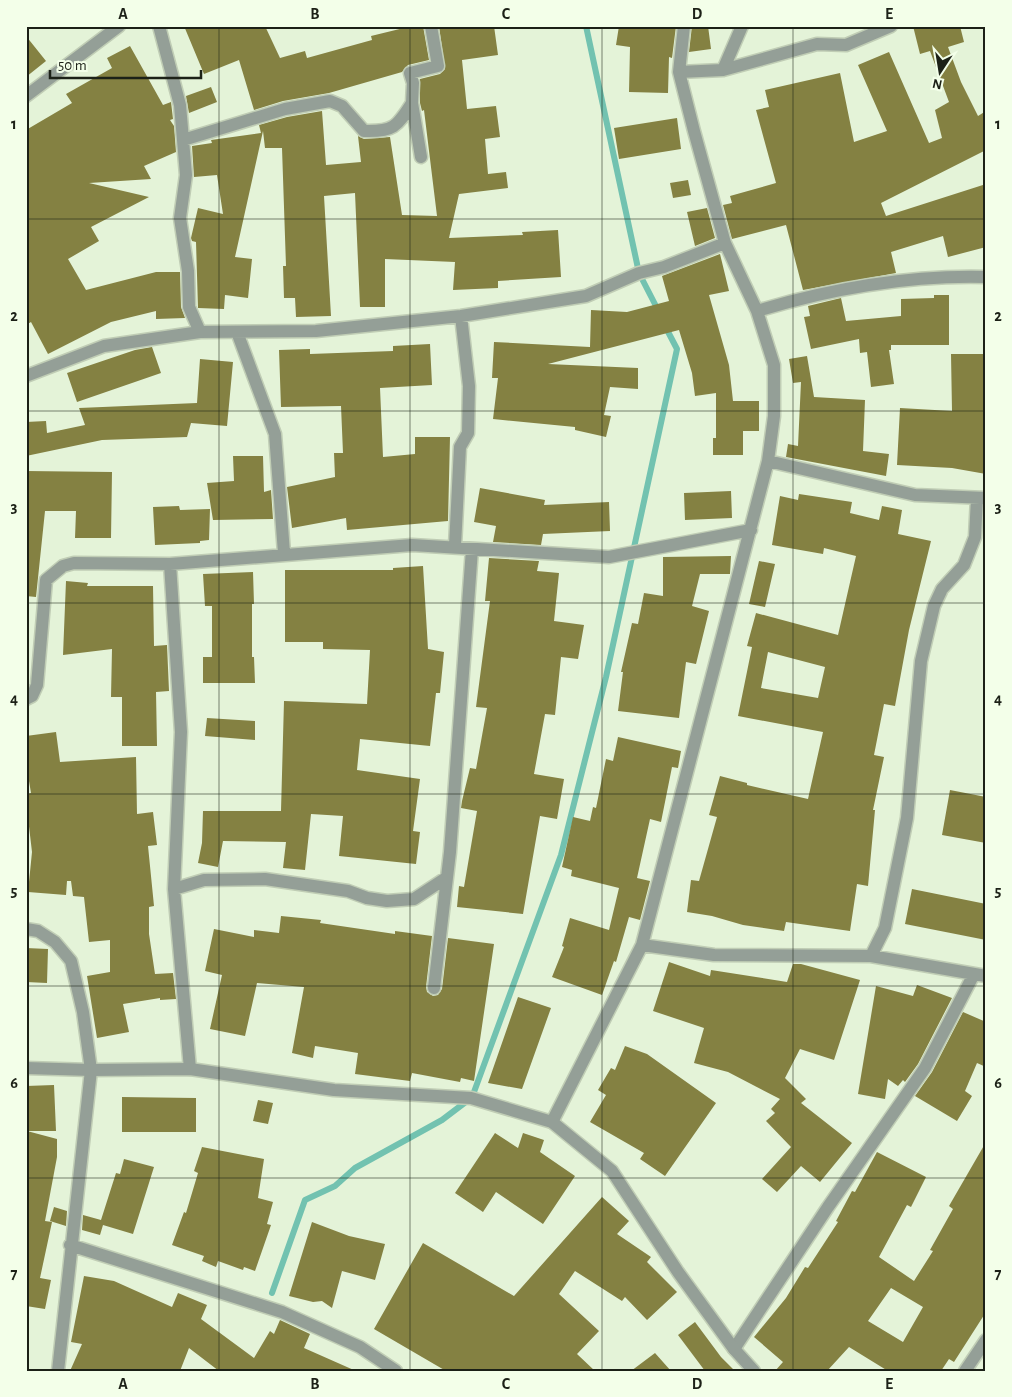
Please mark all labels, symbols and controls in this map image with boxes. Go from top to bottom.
text: A [118,6,128,22]
text: B [310,6,320,22]
text: C [502,6,511,22]
text: D [692,6,703,22]
text: E [885,6,893,22]
scale bar [50,48,201,80]
north arrow [914,48,964,98]
text: 50 m [58,58,87,73]
text: N [931,76,944,92]
text: 1 [11,116,17,132]
text: 1 [995,116,1001,132]
text: 2 [10,308,18,324]
text: 2 [994,308,1002,324]
text: 3 [11,499,18,515]
text: 3 [995,499,1002,515]
text: 4 [10,691,18,707]
text: 4 [994,691,1002,707]
text: 5 [11,883,18,899]
text: 5 [995,883,1002,899]
text: 6 [10,1075,18,1091]
text: 6 [994,1075,1002,1091]
text: 7 [11,1266,18,1282]
text: 7 [995,1266,1002,1282]
text: A [118,1376,128,1392]
text: B [310,1376,320,1392]
text: C [502,1376,511,1392]
text: D [692,1376,703,1392]
text: E [885,1376,893,1392]

